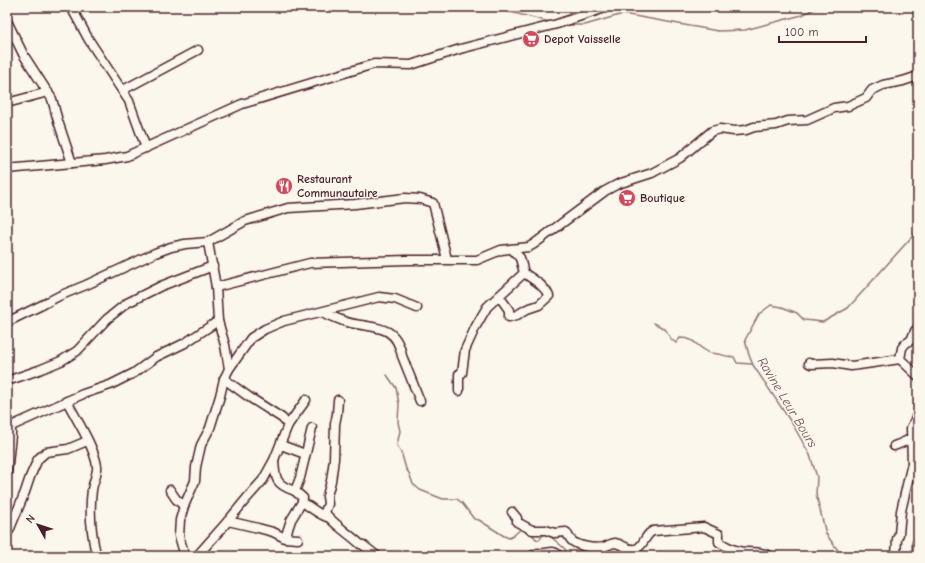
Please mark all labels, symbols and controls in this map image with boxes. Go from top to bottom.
scale bar [779,18,866,44]
text: 100 m [785,25,818,39]
supermarket icon: Depot Vaisselle [521,29,541,49]
place label: Depot Vaisselle [544,32,621,46]
place label: Restaurant Communautaire [297,172,378,200]
restaurant icon: Restaurant Communautaire [274,176,294,196]
supermarket icon: Boutique [617,188,637,208]
place label: Boutique [640,191,685,205]
water label: Ravine Leur Bours [755,354,821,451]
north arrow [18,505,58,545]
text: N [23,512,38,526]

